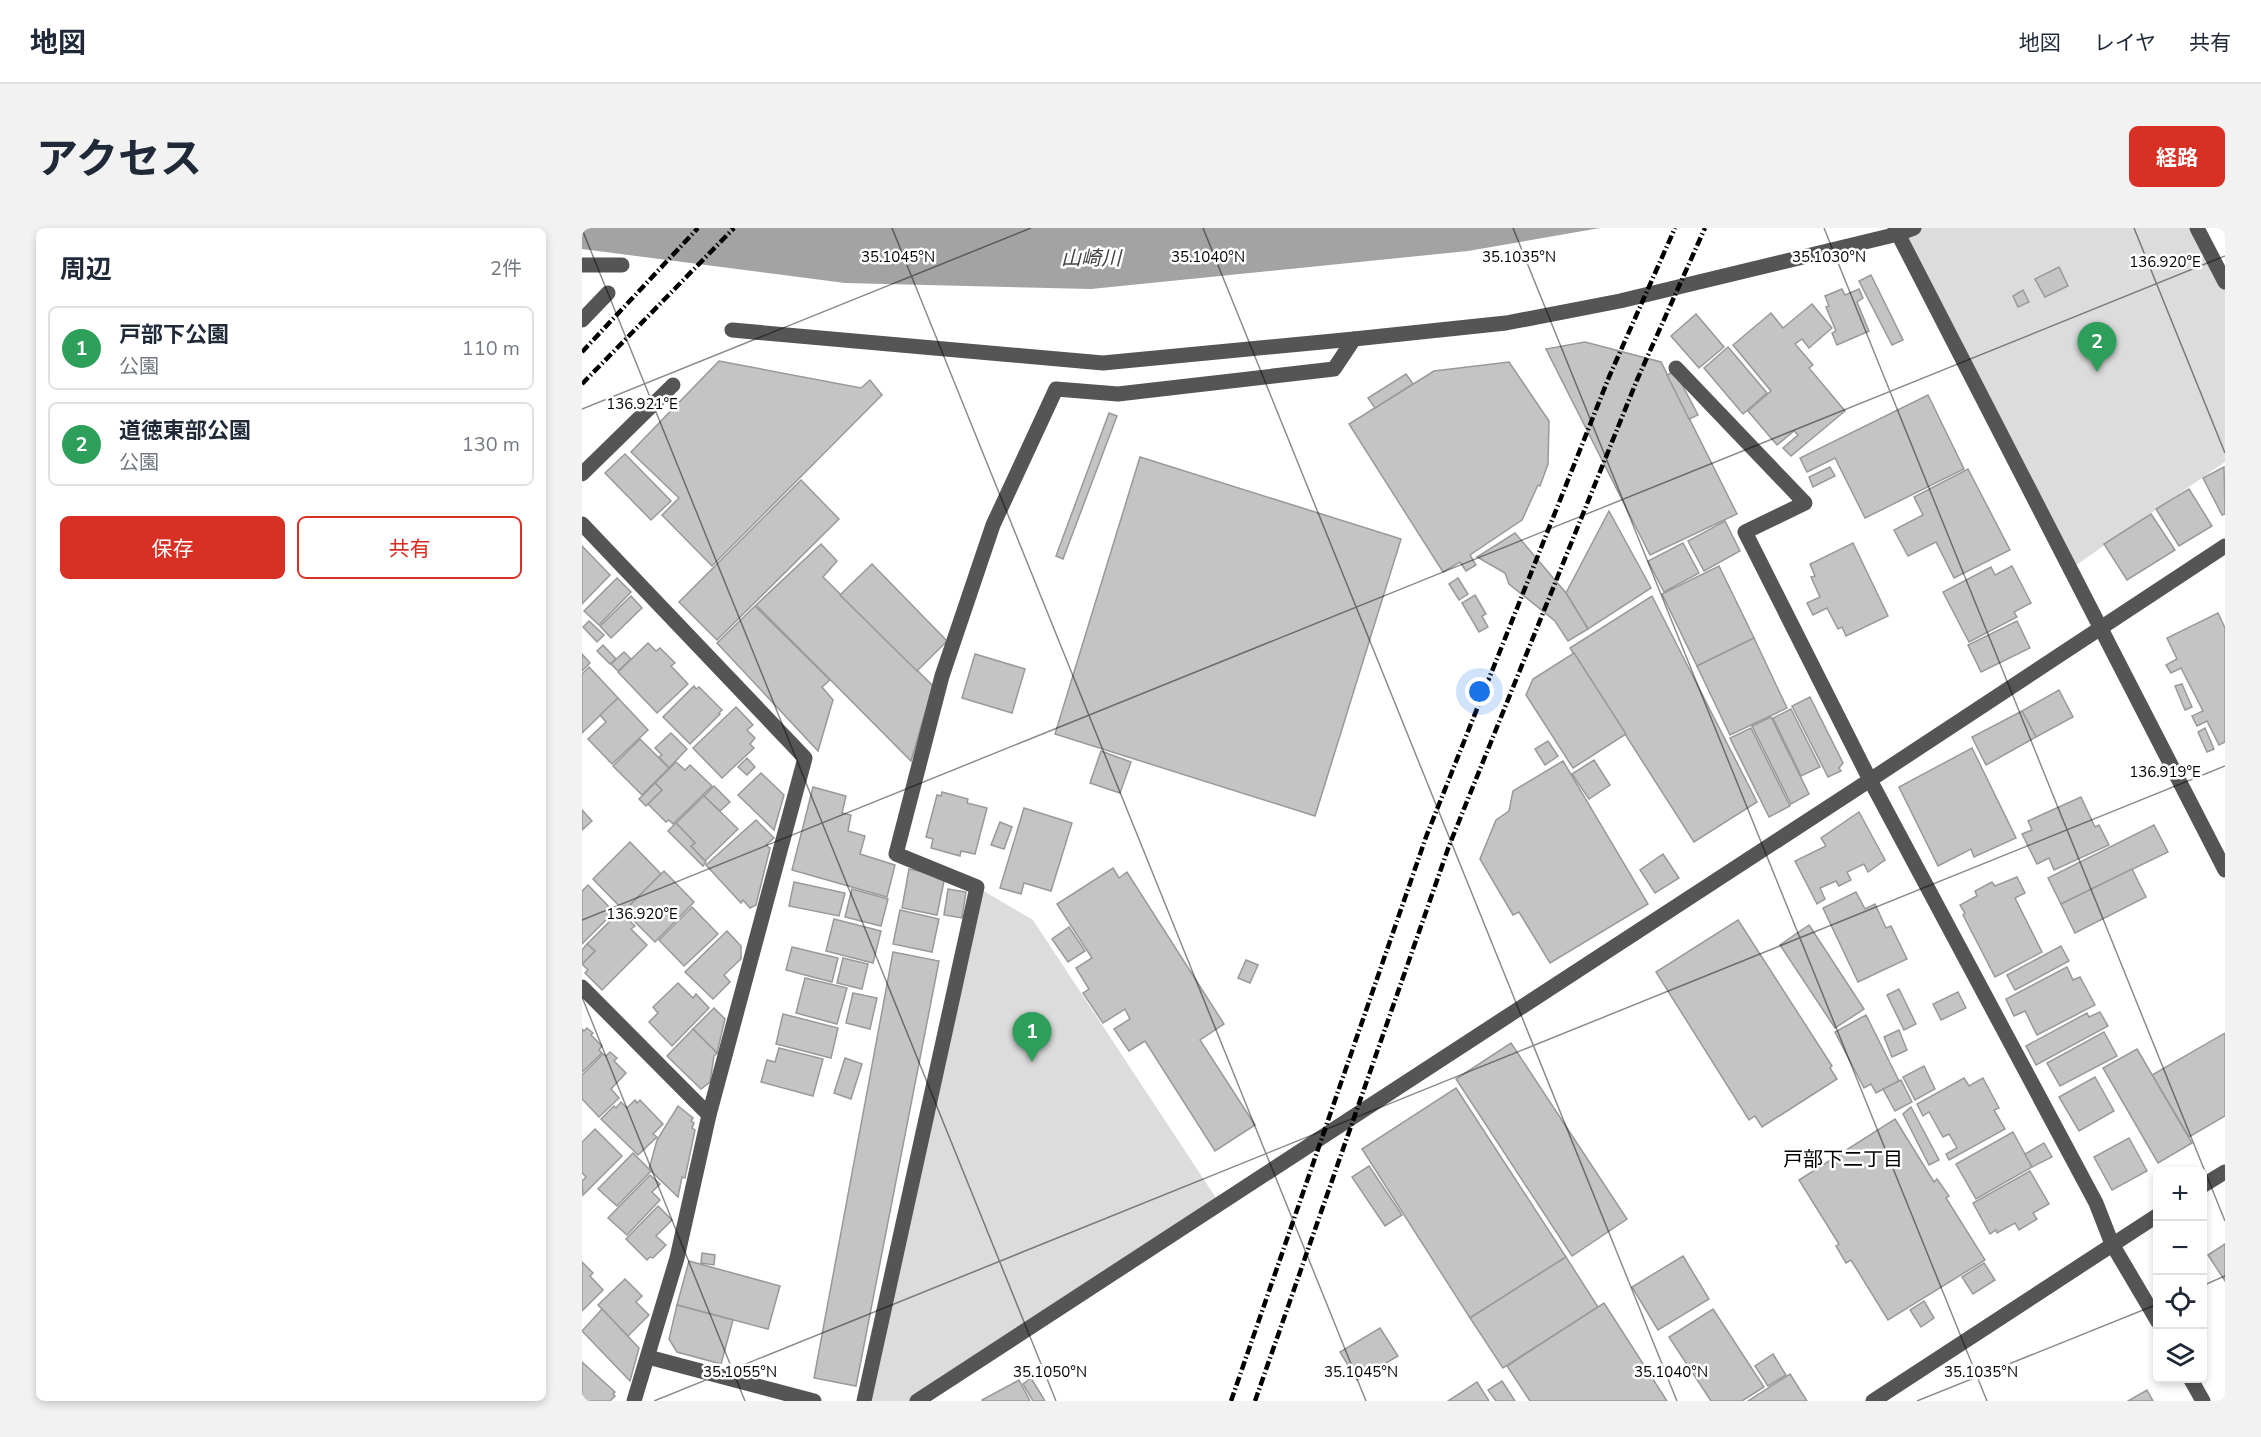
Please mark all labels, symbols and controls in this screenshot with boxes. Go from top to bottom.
text: 地図 [30,24,86,62]
text: 地図 [2019,29,2061,57]
text: レイヤ [2094,29,2156,57]
text: 共有 [2189,29,2231,57]
button: 経路 [2129,126,2225,187]
text: アクセス [36,131,202,188]
water label: 山崎川 [1061,245,1123,272]
text: 35.1045°N [861,247,935,267]
text: 35.1040°N [1171,247,1245,267]
text: 35.1035°N [1482,247,1556,267]
text: 35.1030°N [1792,247,1866,267]
text: 周辺 [60,252,112,287]
text: 136.920°E [2129,252,2201,272]
text: 2件 [490,255,522,282]
text: 戸部下公園 [119,320,229,350]
pin: 2 [2078,322,2116,372]
text: 1 [76,335,88,362]
text: 110 m [462,335,520,362]
text: 公園 [119,353,159,380]
text: 136.921°E [606,394,678,414]
text: 道徳東部公園 [119,416,251,446]
text: 2 [76,431,88,458]
text: 130 m [462,431,520,458]
text: 公園 [119,449,159,476]
button: 保存 [60,516,285,579]
button: 共有 [297,516,522,579]
your location [1465,677,1494,706]
text: 136.919°E [2129,762,2201,782]
text: 136.920°E [606,904,678,924]
pin: 1 [1012,1012,1052,1062]
district label: 戸部下二丁目 [1783,1146,1903,1173]
map controls [2153,1167,2207,1383]
button: + [2153,1167,2207,1221]
button: − [2153,1221,2207,1275]
button: locate [2153,1275,2207,1329]
button: layers [2153,1329,2207,1383]
text: 35.1055°N [703,1362,777,1382]
text: 35.1050°N [1013,1362,1087,1382]
text: 35.1045°N [1324,1362,1398,1382]
text: 35.1040°N [1634,1362,1708,1382]
text: 35.1035°N [1944,1362,2018,1382]

